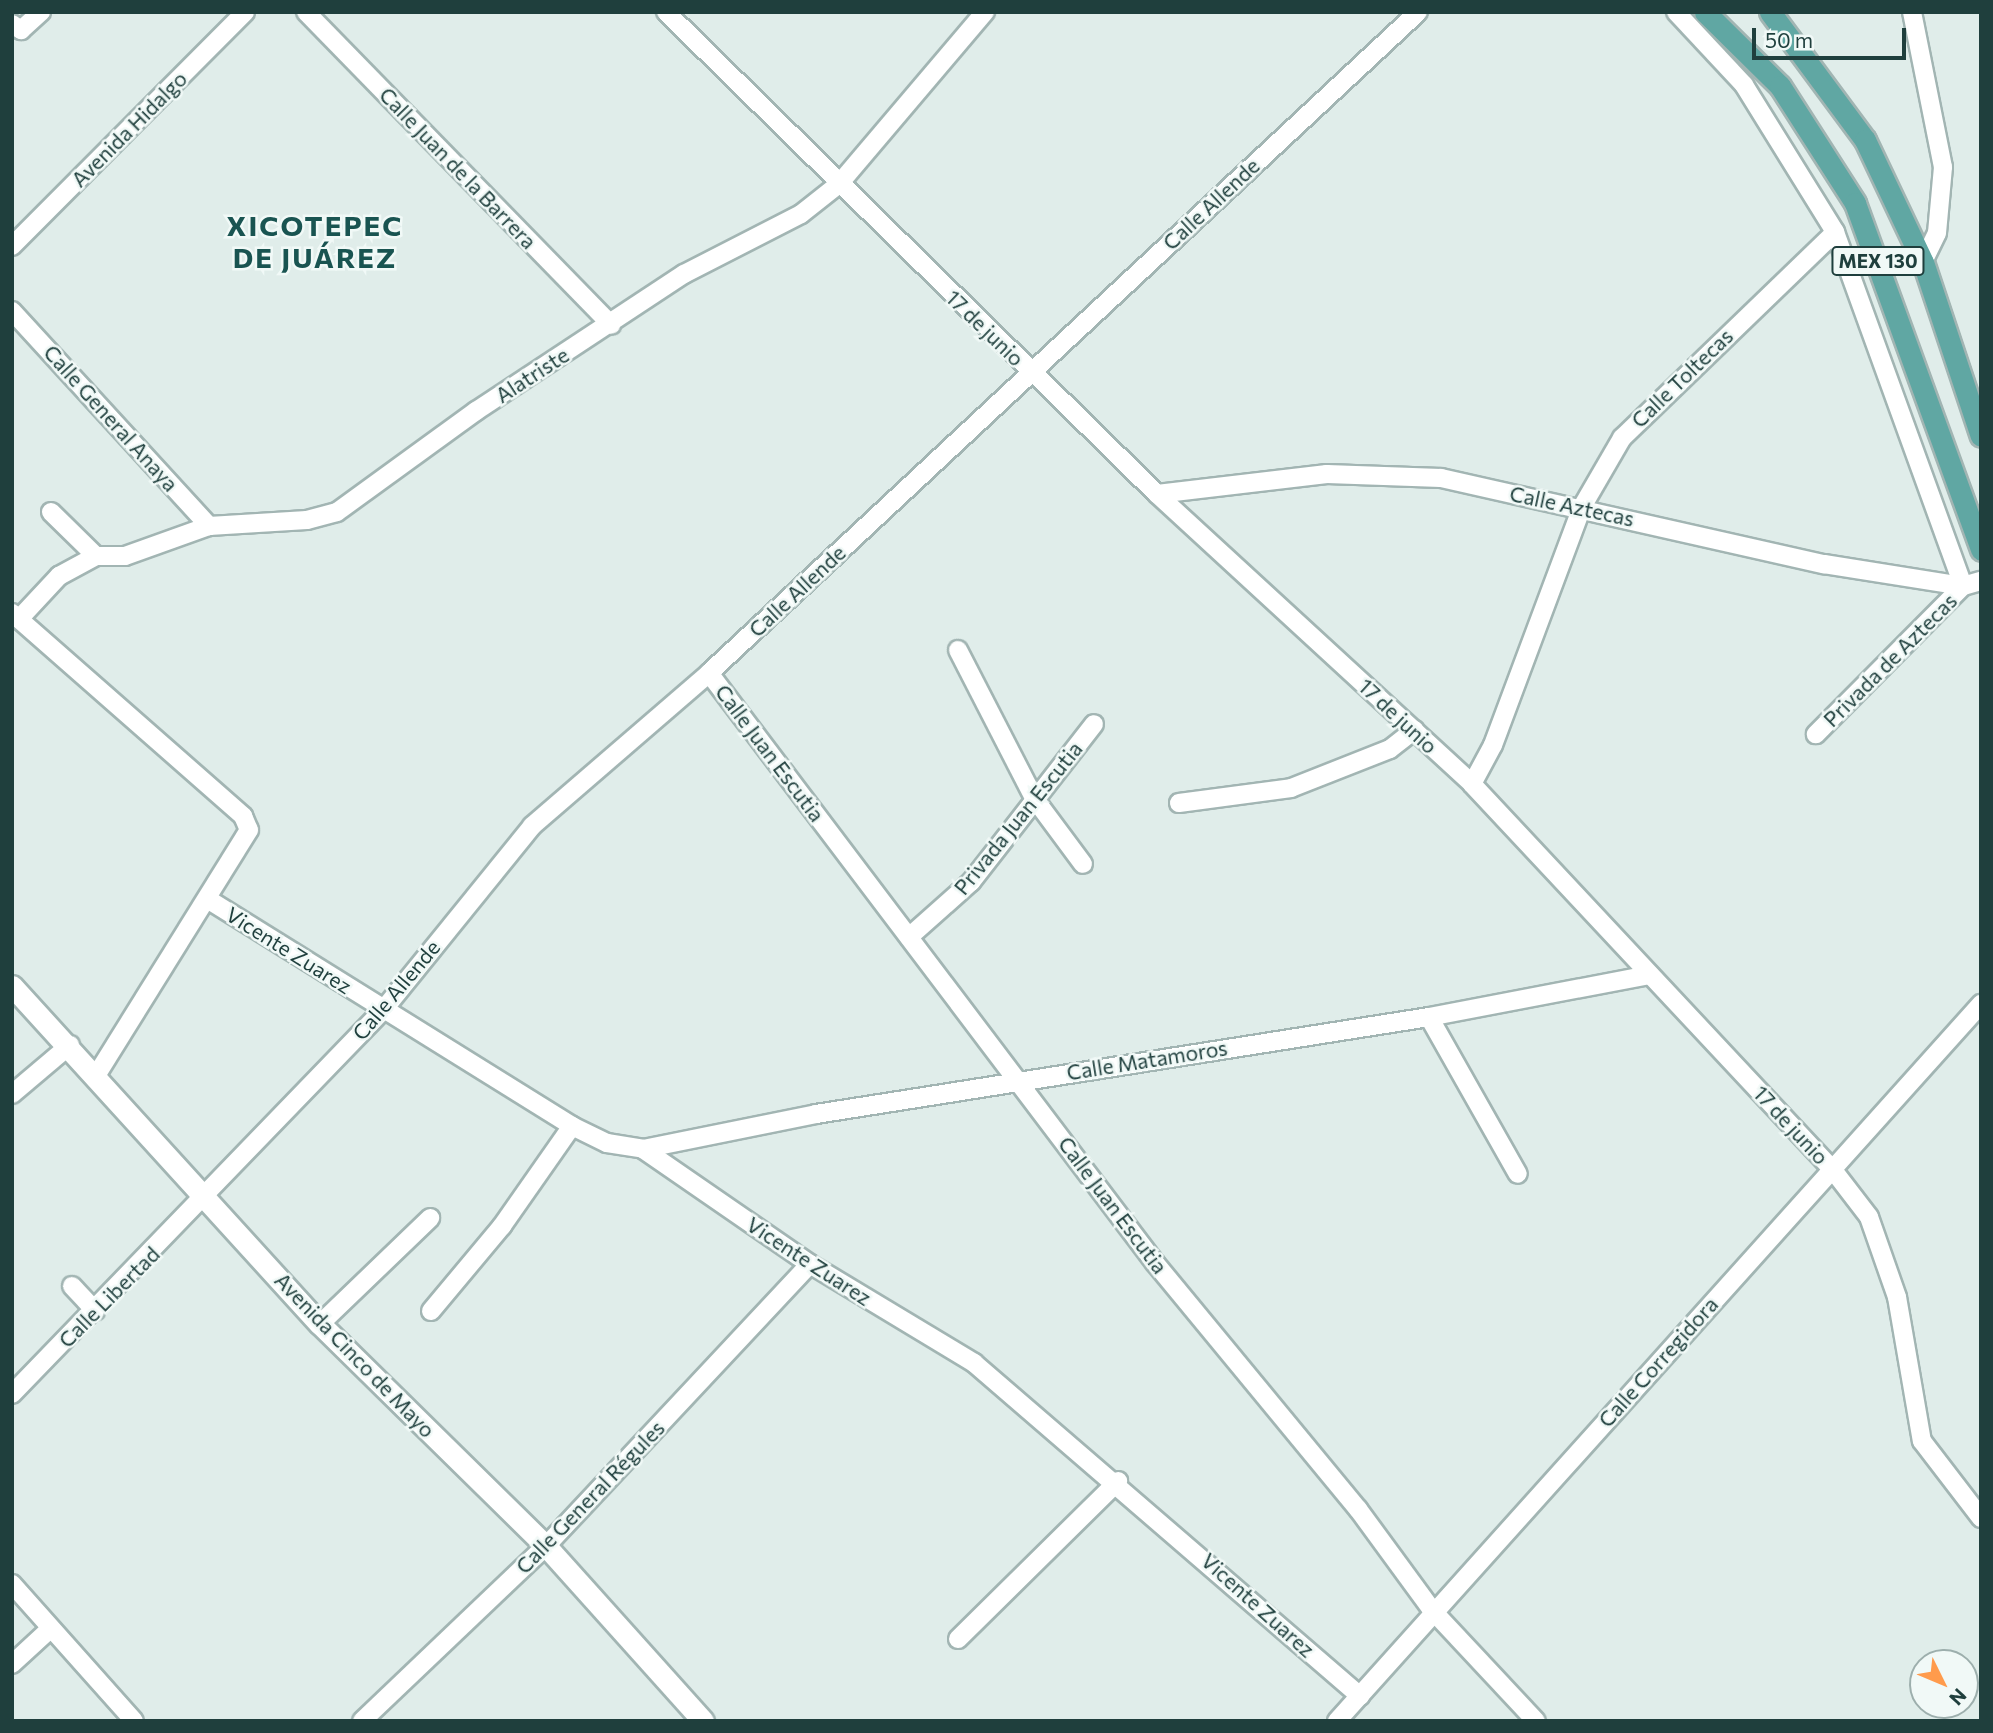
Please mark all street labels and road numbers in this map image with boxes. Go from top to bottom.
street label: Avenida Hidalgo [66,66,192,192]
street label: Calle Juan de la Barrera [374,82,542,254]
street label: Calle Allende [1158,153,1264,255]
road number: MEX 130 [1831,246,1925,276]
street label: 17 de junio [941,285,1029,371]
street label: Calle Toltecas [1626,323,1738,433]
street label: Calle General Anaya [39,340,183,496]
street label: Alatriste [491,342,573,408]
street label: Calle Aztecas [1508,481,1636,531]
street label: Calle Allende [744,540,850,642]
street label: Privada de Aztecas [1818,588,1962,732]
street label: 17 de junio [1353,673,1443,759]
street label: Calle Juan Escutia [710,679,830,827]
street label: Privada Juan Escutia [949,736,1087,900]
street label: Vicente Zuarez [222,901,356,999]
street label: Calle Allende [347,935,445,1045]
street label: Calle Matamoros [1065,1035,1229,1085]
street label: 17 de junio [1748,1080,1834,1170]
street label: Calle Juan Escutia [1053,1131,1173,1279]
street label: Vicente Zuarez [742,1211,876,1311]
street label: Calle Libertad [53,1241,165,1353]
street label: Avenida Cinco de Mayo [270,1267,440,1443]
street label: Calle Corregidora [1593,1292,1723,1432]
street label: Calle General Régules [511,1415,669,1579]
street label: Vicente Zuarez [1196,1548,1320,1662]

